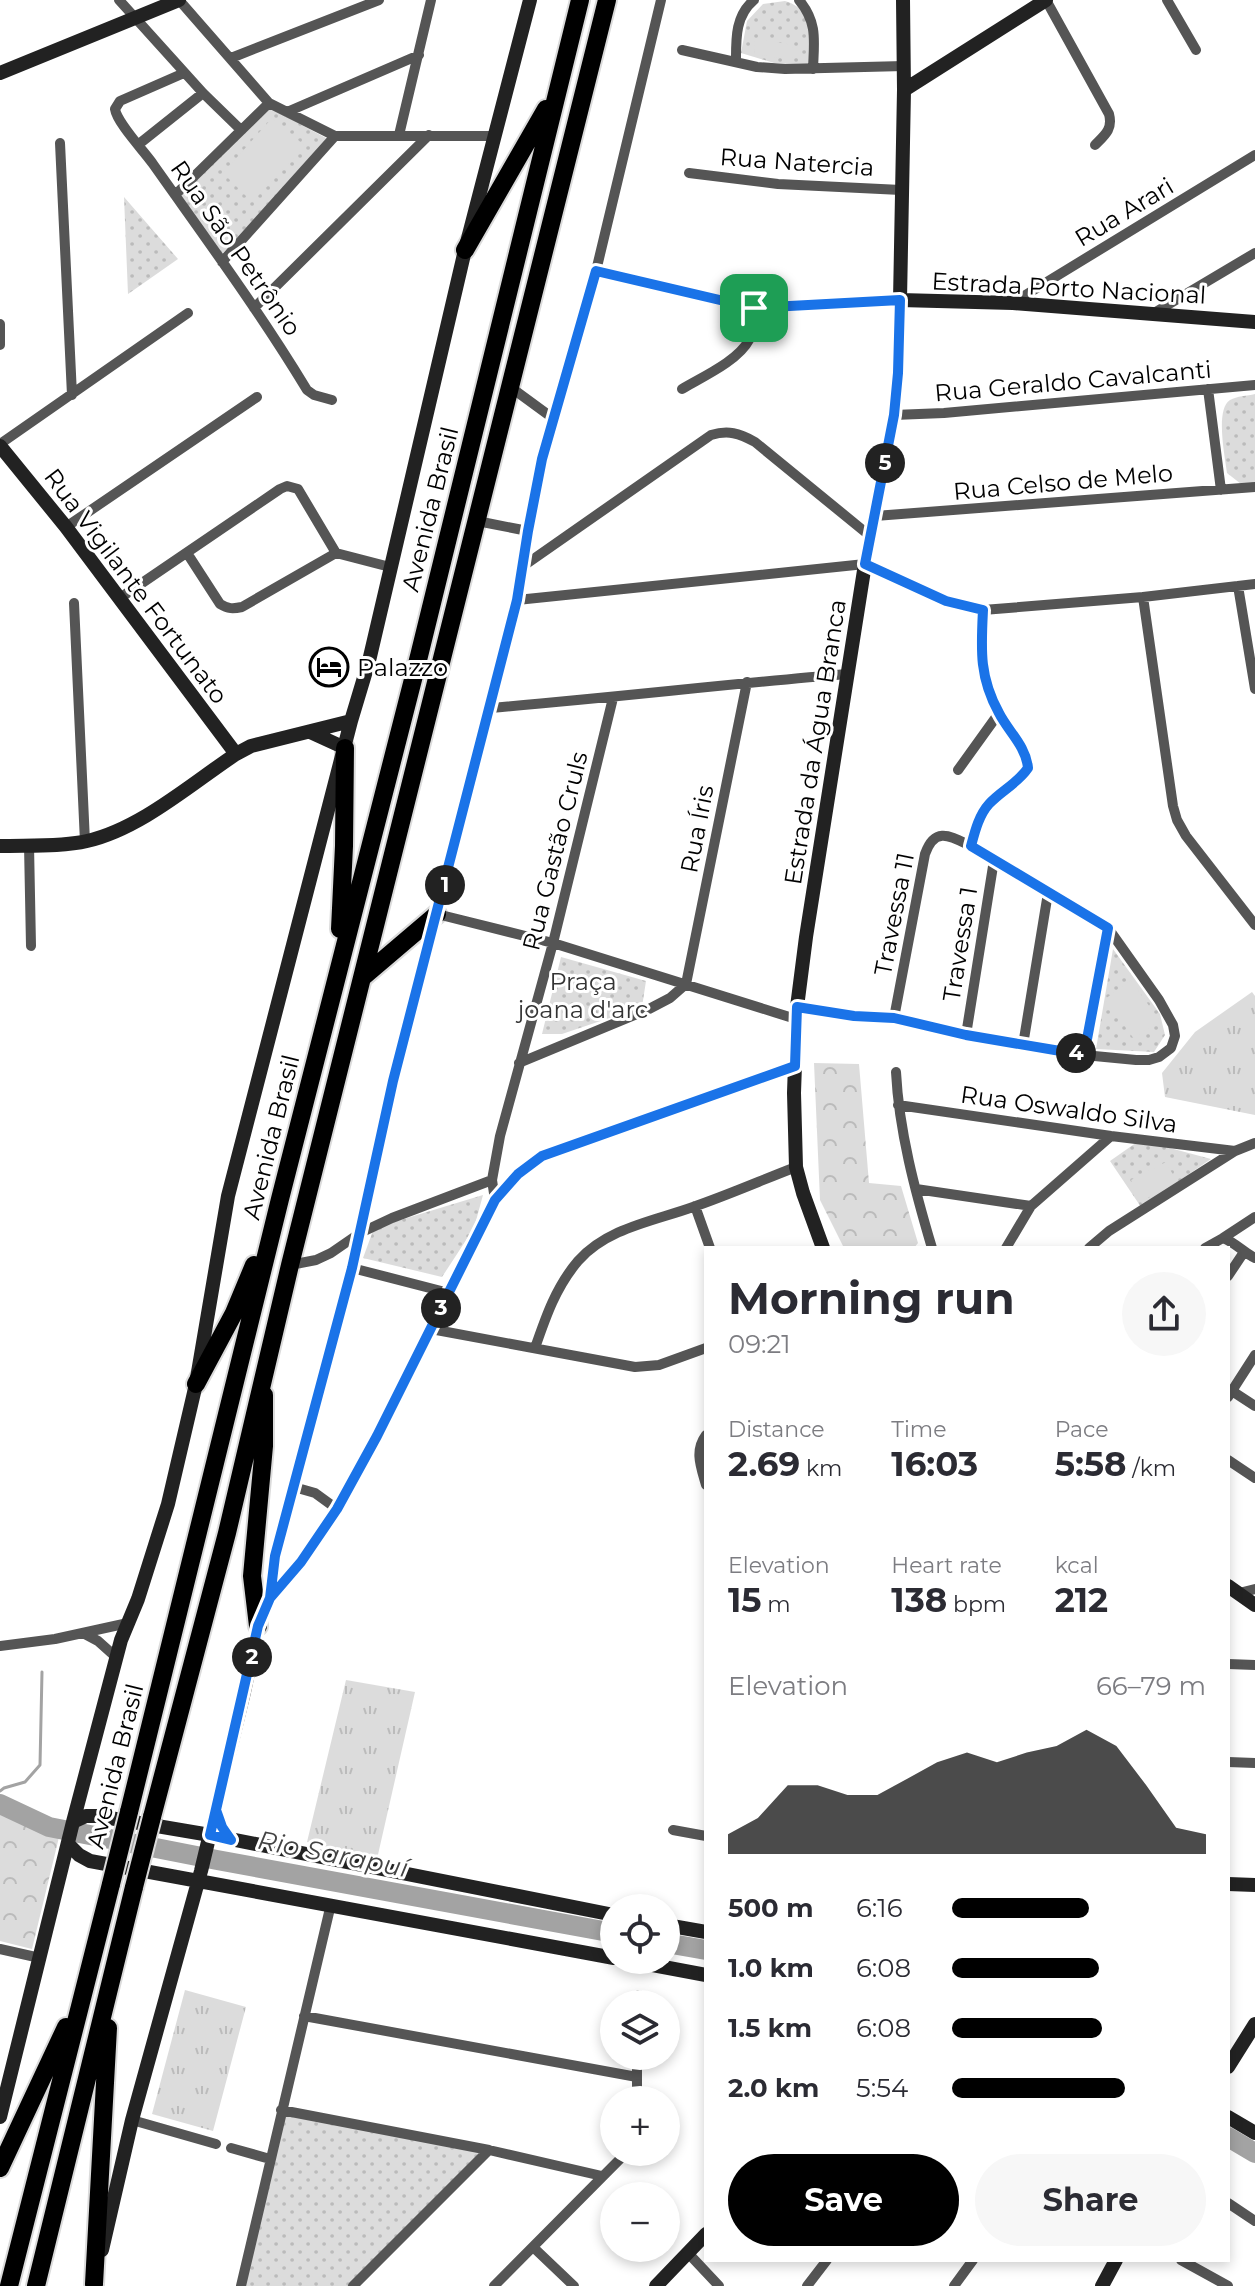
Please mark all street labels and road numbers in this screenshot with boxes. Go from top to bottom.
street label: Rua Natercia [719,142,875,182]
street label: Rua São Petrônio [165,155,307,341]
street label: Rua Arari [1069,171,1179,253]
street label: Estrada Porto Nacional [931,266,1207,310]
street label: Rua Geraldo Cavalcanti [933,354,1213,408]
street label: Avenida Brasil [396,424,464,594]
street label: Rua Celso de Melo [952,458,1174,506]
street label: Rua Vigilante Fortunato [38,463,234,709]
street label: Estrada da Água Branca [778,597,852,887]
street label: Rua Gastão Cruls [516,748,594,954]
street label: Rua Íris [674,783,720,875]
street label: Travessa 11 [868,850,920,978]
street label: Travessa 1 [937,885,983,1003]
street label: Avenida Brasil [237,1052,305,1222]
street label: Rua Oswaldo Silva [959,1079,1179,1139]
street label: Avenida Brasil [81,1681,149,1851]

